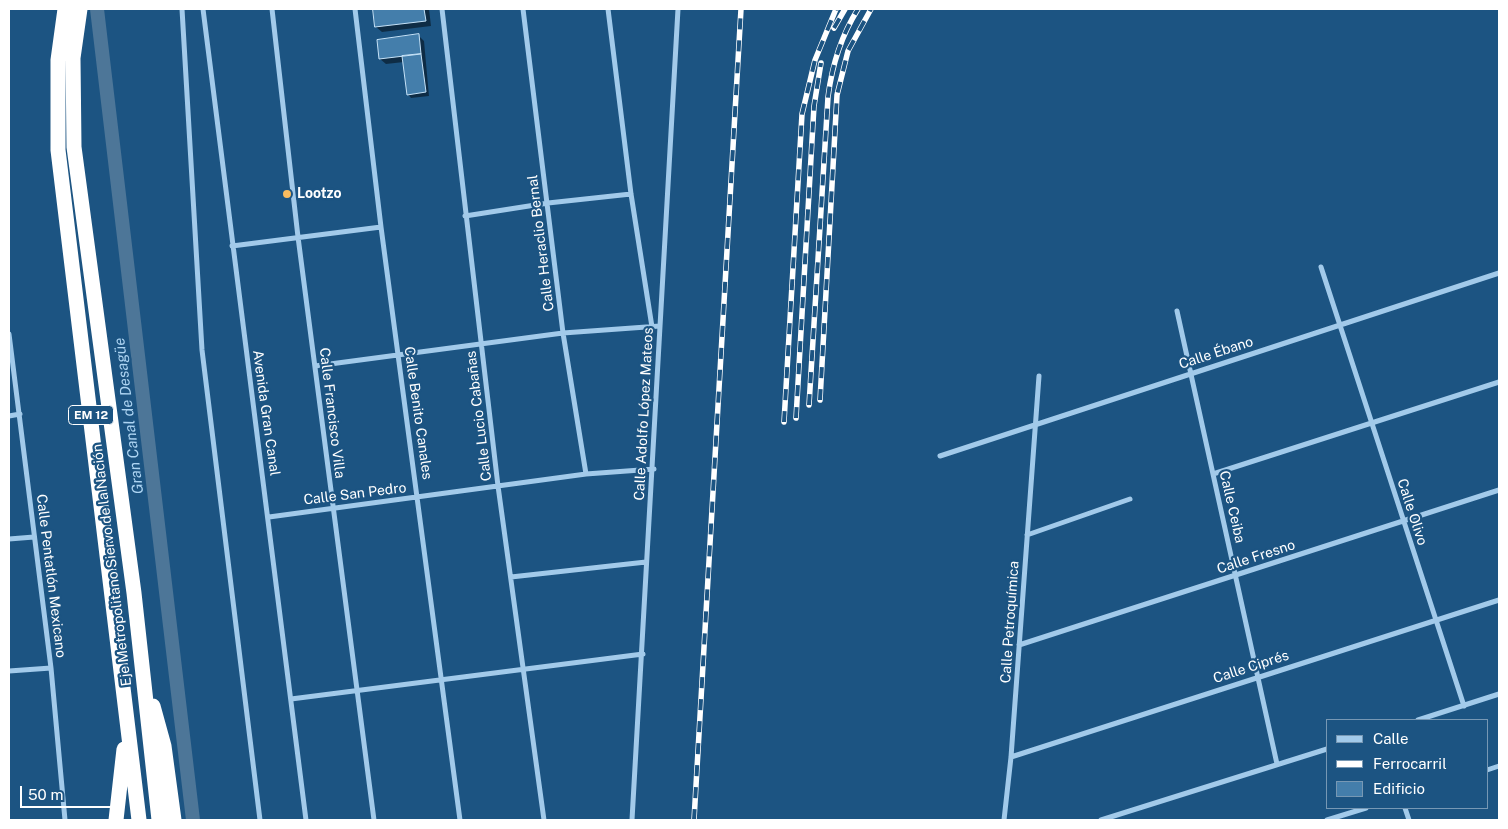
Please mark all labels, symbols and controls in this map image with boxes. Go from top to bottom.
street label: Calle Heraclio Bernal [524,174,558,312]
place label: Lootzo [297,186,342,202]
marker: Lootzo [281,188,293,200]
street label: Calle Adolfo López Mateos [631,327,657,501]
street label: Calle Ébano [1177,333,1255,373]
water label: Gran Canal de Desagüe [110,337,148,495]
street label: Calle Benito Canales [400,346,436,480]
street label: Calle Francisco Villa [316,347,348,479]
street label: Avenida Gran Canal [249,349,283,477]
street label: Calle Lucio Cabañas [463,350,495,482]
road number: EM 12 [68,406,114,424]
street label: Eje Metropolitano Siervo de la Nación [89,443,135,687]
street label: Calle Ceiba [1216,469,1248,545]
street label: Calle Olivo [1393,477,1431,547]
street label: Calle San Pedro [303,479,407,509]
street label: Calle Pentatlón Mexicano [33,493,69,659]
street label: Calle Fresno [1215,536,1297,578]
street label: Calle Petroquímica [997,560,1023,684]
street label: Calle Ciprés [1211,647,1291,687]
legend [1326,719,1488,809]
text: Calle [1373,730,1409,747]
text: Ferrocarril [1373,755,1447,772]
scale bar [22,776,122,808]
text: Edificio [1373,780,1425,797]
text: 50 m [28,786,63,803]

